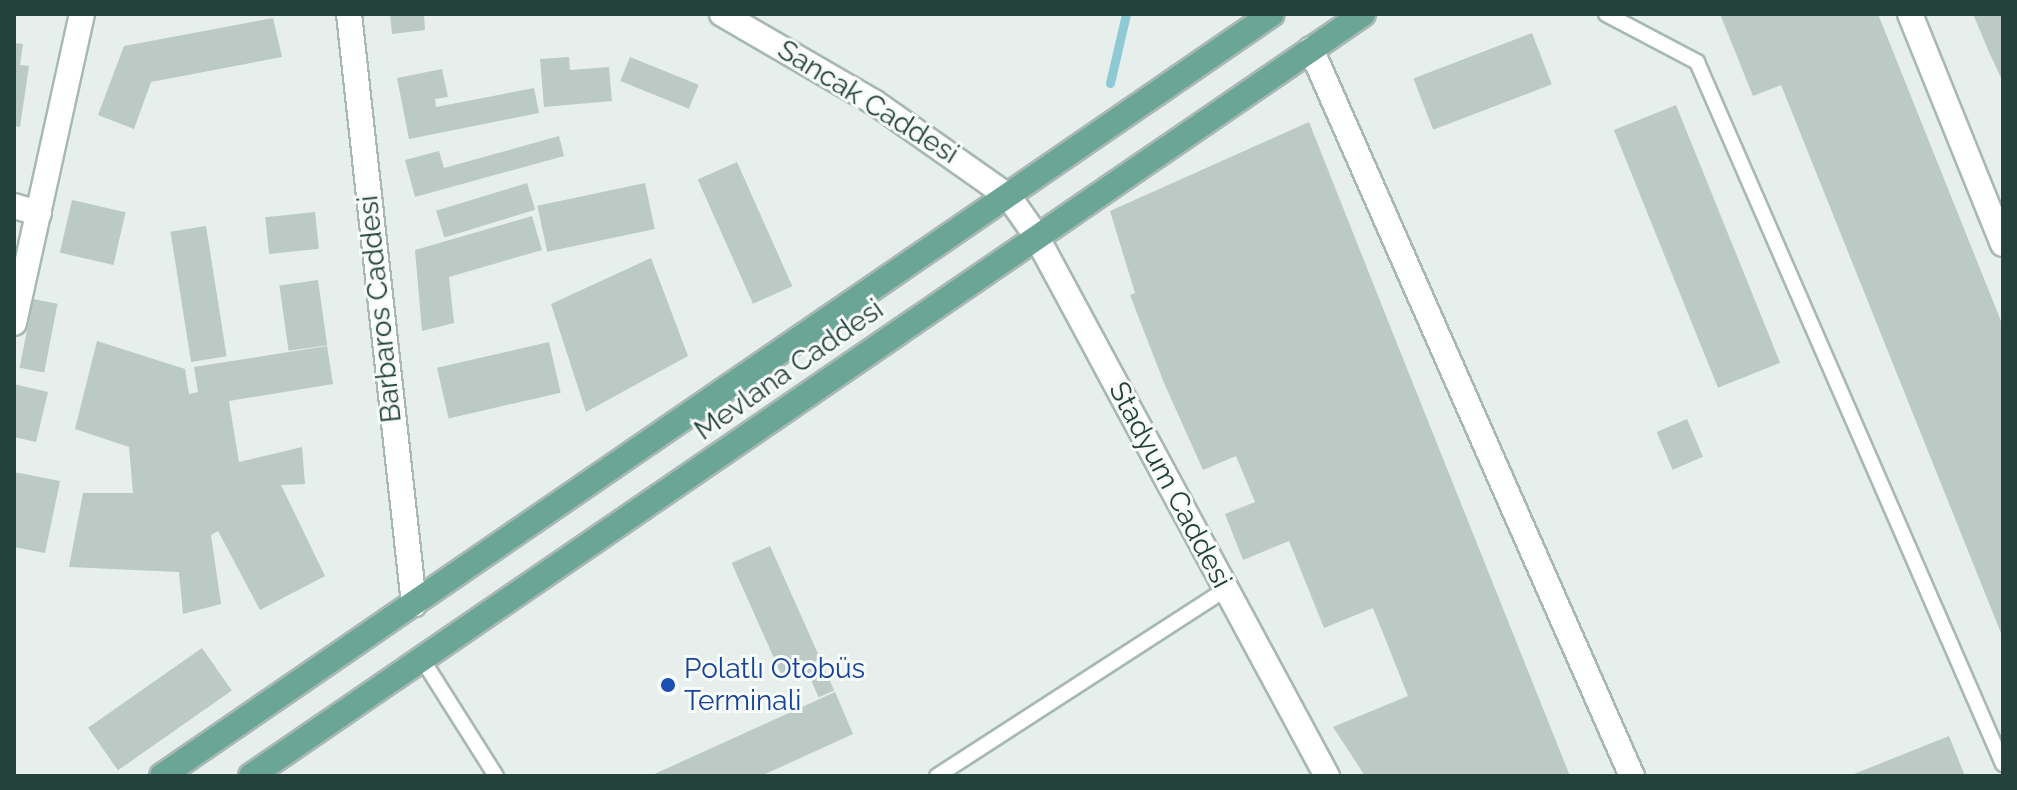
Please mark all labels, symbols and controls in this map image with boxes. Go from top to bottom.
street label: Sancak Caddesi [772,33,964,171]
street label: Barbaros Caddesi [351,194,409,424]
street label: Mevlana Caddesi [688,292,890,448]
street label: Stadyum Caddesi [1101,376,1239,594]
place label: Polatlı Otobüs Terminali [684,652,865,718]
marker: Polatlı Otobüs Terminali [659,676,677,694]

